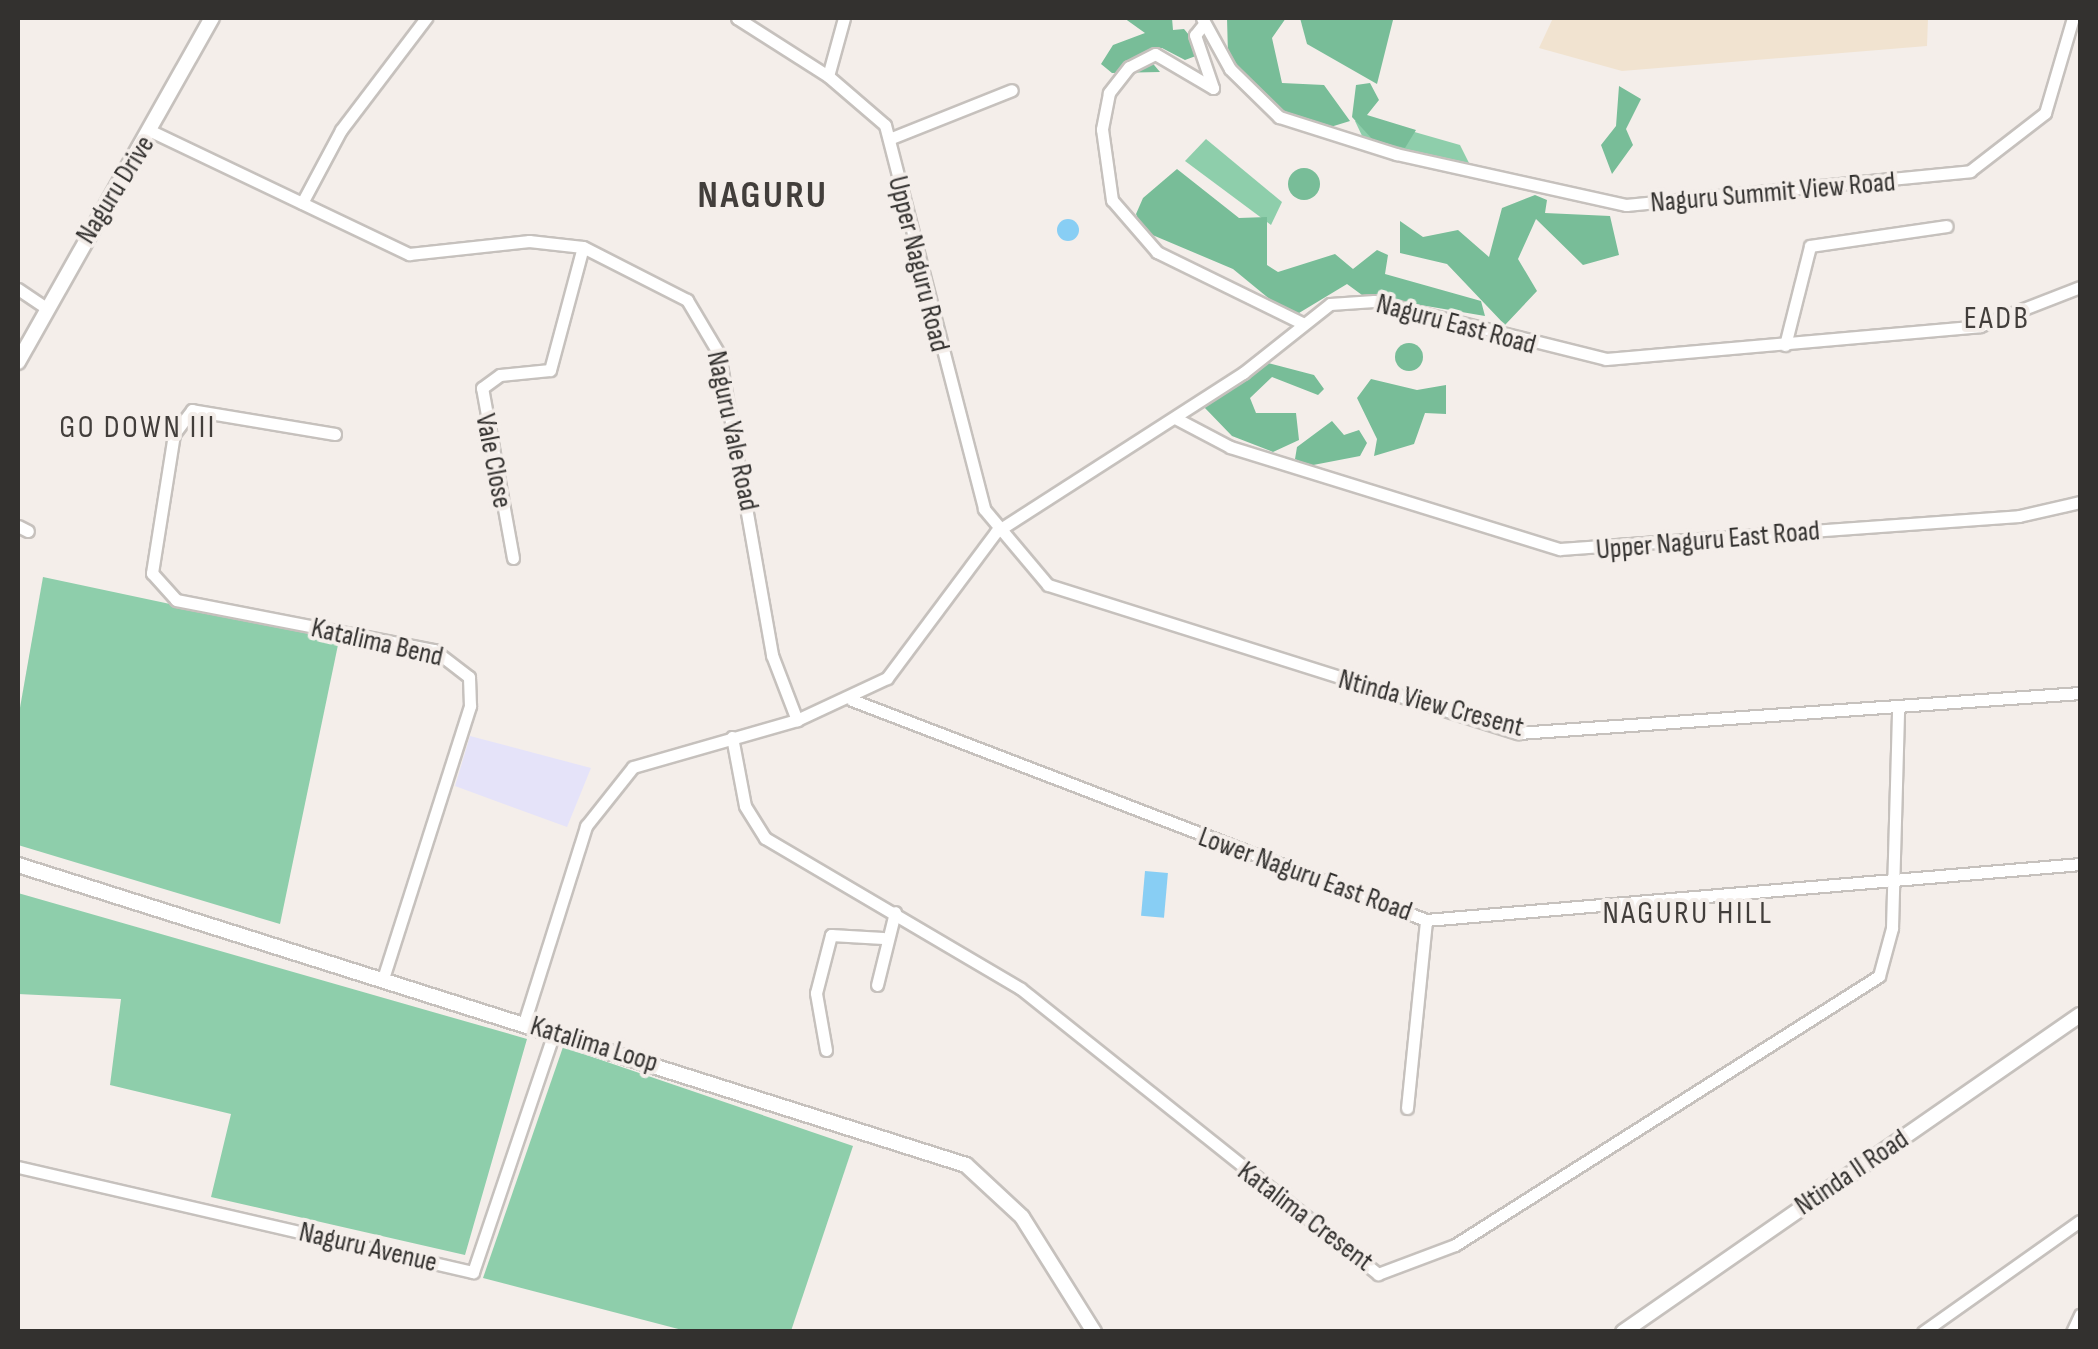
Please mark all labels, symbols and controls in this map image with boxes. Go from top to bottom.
street label: Naguru Drive [70,130,162,250]
street label: Naguru Summit View Road [1649,166,1897,220]
district label: NAGURU [698,173,828,219]
street label: Upper Naguru Road [880,173,956,355]
street label: Naguru East Road [1373,288,1539,362]
district label: EADB [1964,300,2030,338]
street label: Naguru Vale Road [699,348,765,514]
district label: GO DOWN III [59,409,217,447]
street label: Vale Close [467,411,519,511]
street label: Upper Naguru East Road [1595,514,1821,568]
street label: Katalima Bend [308,612,446,674]
street label: Ntinda View Cresent [1335,663,1527,745]
street label: Lower Naguru East Road [1194,821,1416,929]
district label: NAGURU HILL [1602,895,1774,933]
street label: Katalima Loop [526,1010,662,1080]
street label: Ntinda II Road [1789,1123,1915,1223]
street label: Katalima Cresent [1231,1155,1379,1279]
street label: Naguru Avenue [296,1216,440,1280]

